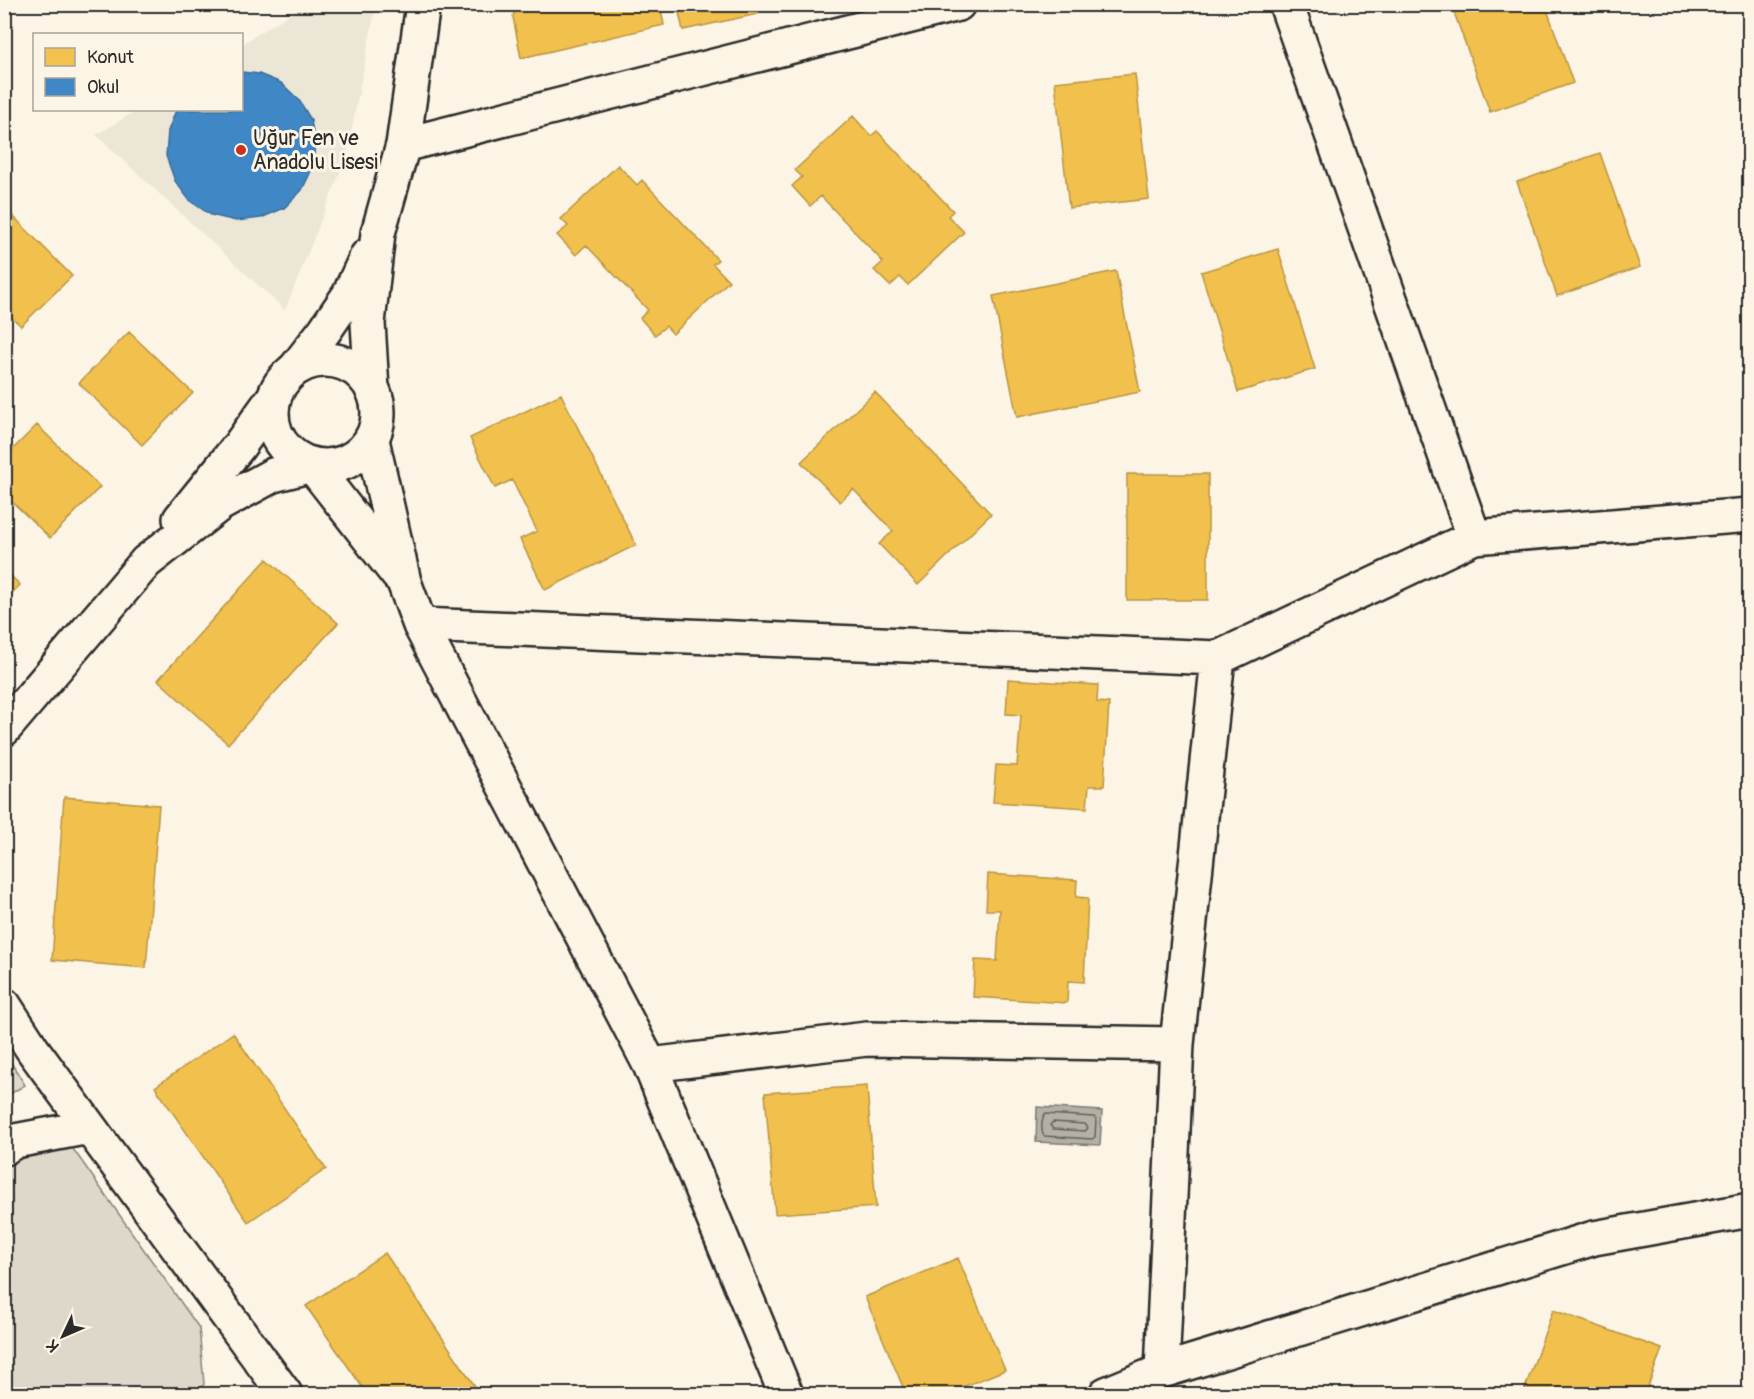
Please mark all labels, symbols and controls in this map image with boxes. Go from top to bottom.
legend [33,33,243,111]
text: Konut [87,46,135,69]
text: Okul [87,76,119,99]
place label: Uğur Fen ve Anadolu Lisesi [253,125,378,176]
marker: Uğur Fen ve Anadolu Lisesi [234,143,248,157]
north arrow [33,1306,93,1366]
text: K [42,1335,63,1356]

